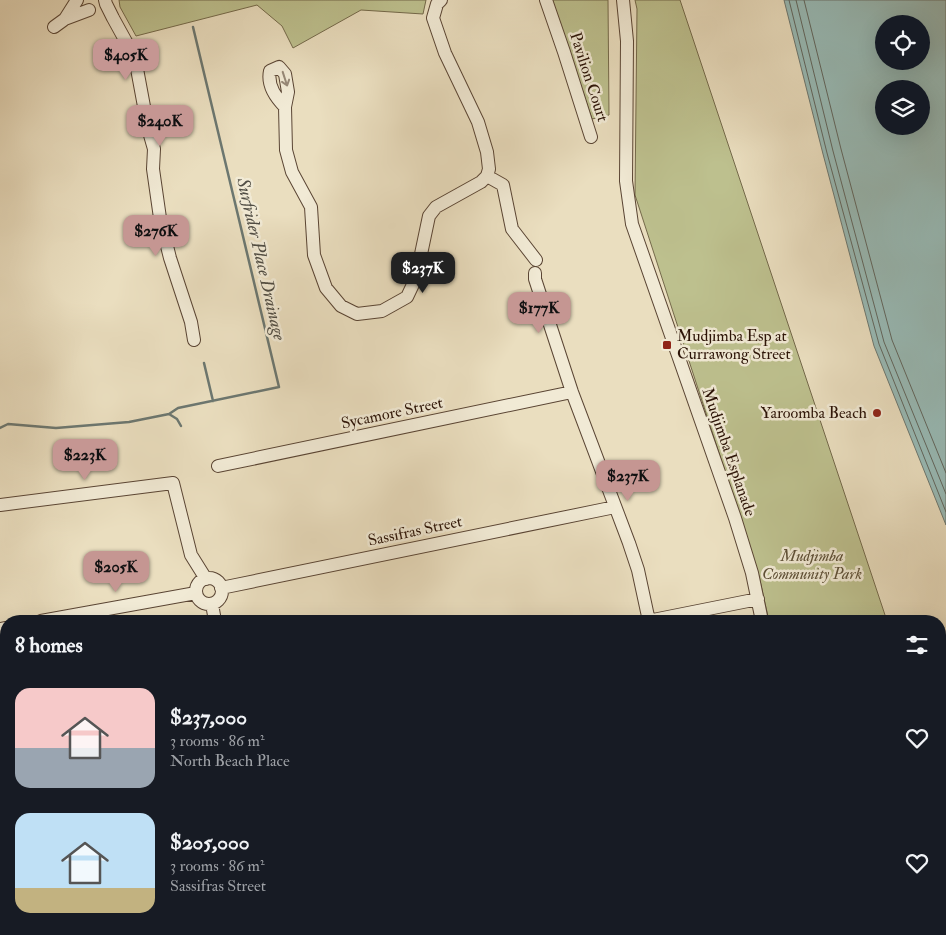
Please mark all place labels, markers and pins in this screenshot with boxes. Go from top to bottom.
pin: $405K [91,38,161,81]
pin: $240K [125,104,195,147]
pin: $276K [121,214,191,257]
pin: $237K [388,252,458,294]
pin: $177K [504,292,574,334]
place label: Mudjimba Esp at Currawong Street [677,326,791,364]
marker: Mudjimba Esp at Currawong Street [661,339,673,351]
place label: Yaroomba Beach [761,403,868,423]
marker: Yaroomba Beach [871,407,883,419]
pin: $223K [50,438,120,481]
pin: $237K [593,460,663,502]
pin: $205K [81,550,151,593]

